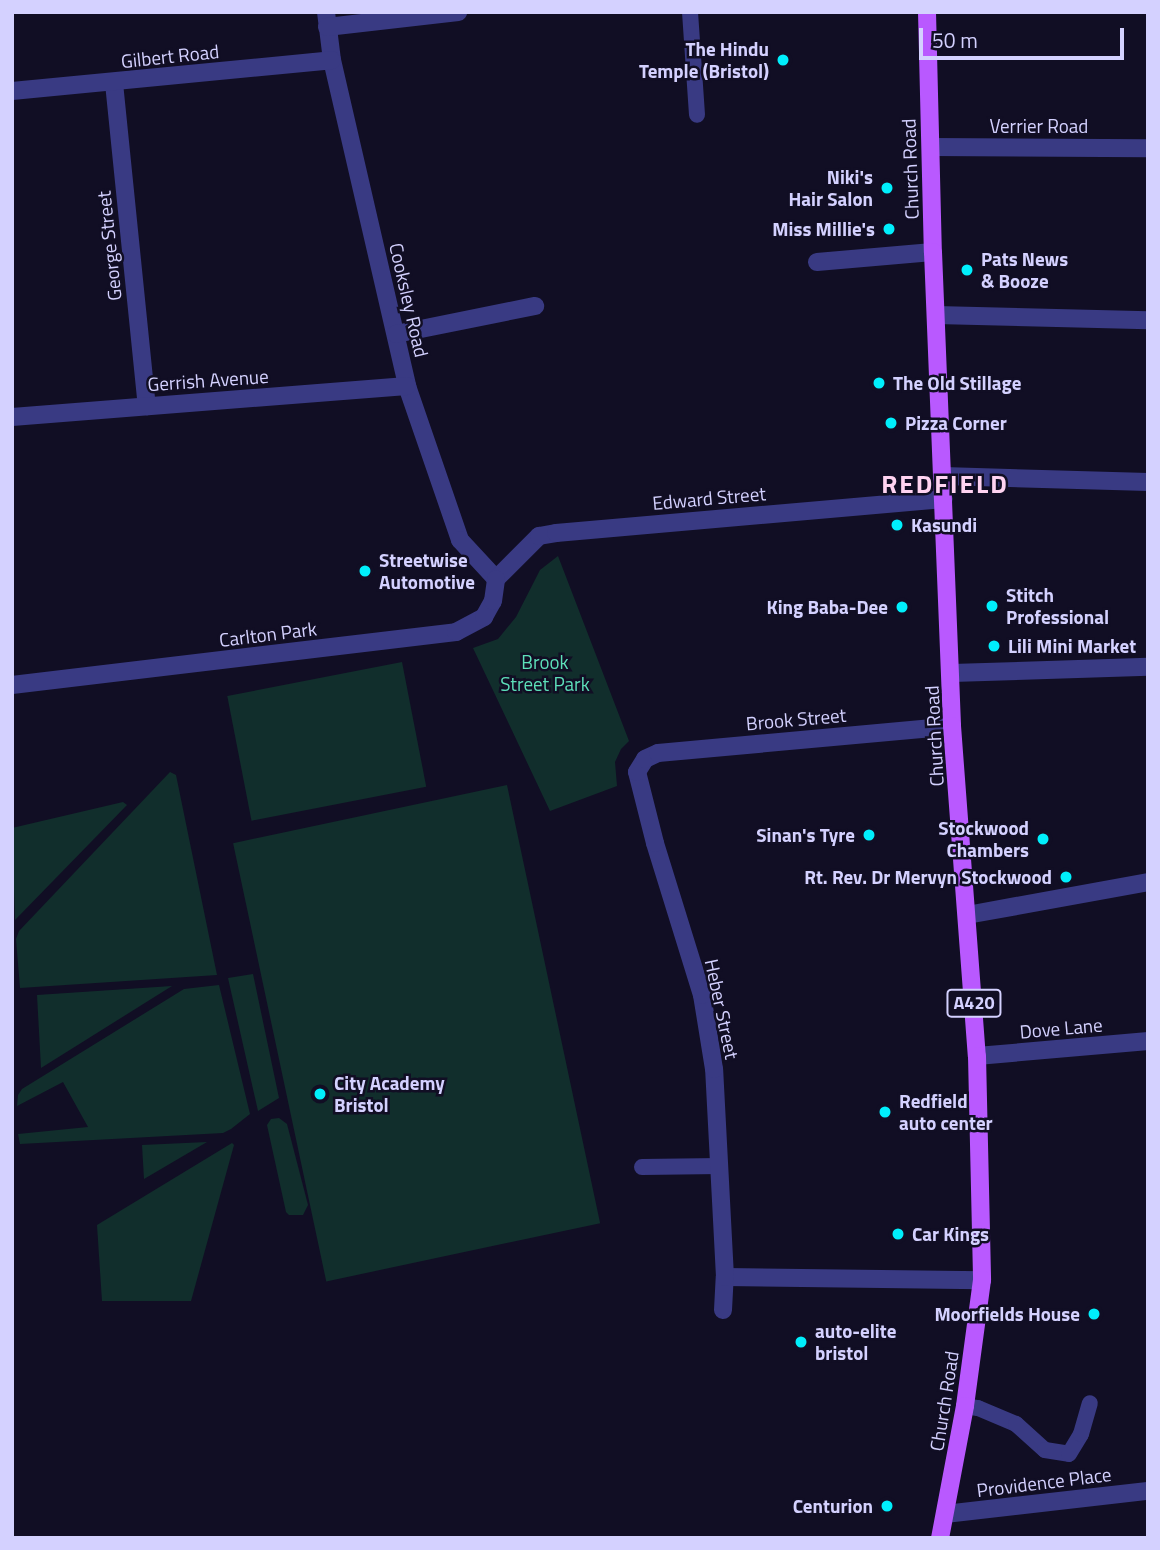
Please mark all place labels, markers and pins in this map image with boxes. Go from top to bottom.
place label: The Hindu Temple (Bristol) [639,38,769,82]
marker: The Hindu Temple (Bristol) [775,52,791,68]
place label: Niki's Hair Salon [788,166,873,210]
marker: Niki's Hair Salon [879,180,895,196]
place label: Miss Millie's [772,218,875,240]
marker: Miss Millie's [881,221,897,237]
place label: Pats News & Booze [981,248,1068,292]
marker: Pats News & Booze [959,262,975,278]
place label: The Old Stillage [893,372,1021,394]
marker: The Old Stillage [871,375,887,391]
place label: Pizza Corner [905,412,1007,434]
marker: Pizza Corner [883,415,899,431]
place label: Kasundi [911,514,977,536]
marker: Kasundi [889,517,905,533]
place label: Streetwise Automotive [379,549,475,593]
marker: Streetwise Automotive [357,563,373,579]
place label: Stitch Professional [1006,584,1109,628]
place label: King Baba-Dee [766,596,888,618]
marker: Stitch Professional [984,598,1000,614]
marker: King Baba-Dee [894,599,910,615]
place label: Lili Mini Market [1008,635,1136,657]
marker: Lili Mini Market [986,638,1002,654]
place label: Stockwood Chambers [938,817,1029,861]
place label: Sinan's Tyre [756,824,855,846]
marker: Sinan's Tyre [861,827,877,843]
marker: Stockwood Chambers [1035,831,1051,847]
place label: Rt. Rev. Dr Mervyn Stockwood [804,866,1052,888]
marker: Rt. Rev. Dr Mervyn Stockwood [1058,869,1074,885]
place label: City Academy Bristol [334,1072,445,1116]
marker: City Academy Bristol [312,1086,328,1102]
place label: Redfield auto center [899,1090,993,1134]
marker: Redfield auto center [877,1104,893,1120]
place label: Car Kings [912,1223,989,1245]
marker: Car Kings [890,1226,906,1242]
place label: Moorfields House [934,1303,1080,1325]
marker: Moorfields House [1086,1306,1102,1322]
place label: auto-elite bristol [815,1320,896,1364]
marker: auto-elite bristol [793,1334,809,1350]
place label: Centurion [793,1495,873,1517]
marker: Centurion [879,1498,895,1514]

